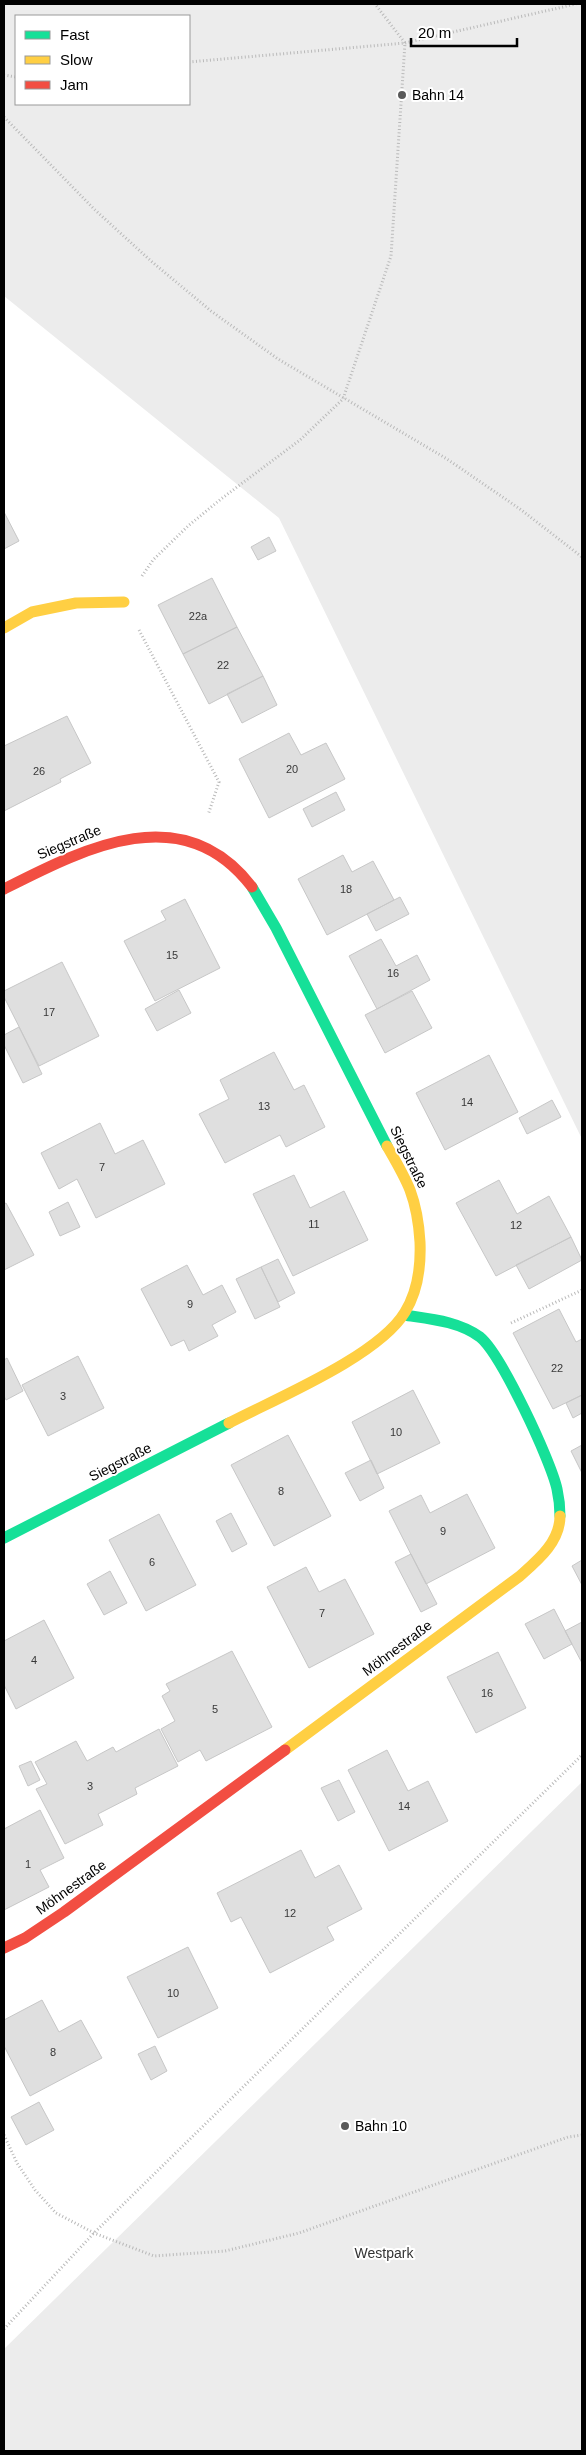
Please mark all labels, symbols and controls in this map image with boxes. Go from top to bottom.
legend [15,15,190,105]
scale bar [411,15,517,47]
text: 20 m [418,24,451,41]
text: Fast [60,26,90,43]
text: Slow [60,51,93,68]
text: Jam [60,76,88,93]
place label: Bahn 14 [412,87,464,103]
marker: Bahn 14 [396,89,408,101]
house number: 22a [189,610,208,622]
house number: 22 [217,659,229,671]
house number: 20 [286,763,298,775]
house number: 26 [33,765,45,777]
street label: Siegstraße [35,821,103,863]
house number: 18 [340,883,352,895]
house number: 15 [166,949,178,961]
house number: 16 [387,967,399,979]
house number: 17 [43,1006,55,1018]
house number: 14 [461,1096,473,1108]
house number: 13 [258,1100,270,1112]
street label: Siegstraße [387,1123,431,1191]
house number: 7 [99,1161,105,1173]
house number: 11 [308,1218,320,1230]
house number: 12 [510,1219,522,1231]
house number: 9 [187,1298,193,1310]
house number: 22 [551,1362,563,1374]
house number: 3 [60,1390,66,1402]
house number: 10 [390,1426,402,1438]
street label: Siegstraße [86,1439,154,1484]
house number: 8 [278,1485,284,1497]
house number: 9 [440,1525,446,1537]
house number: 6 [149,1556,155,1568]
house number: 7 [319,1607,325,1619]
street label: Möhnestraße [359,1617,435,1679]
house number: 4 [31,1654,37,1666]
house number: 16 [481,1687,493,1699]
house number: 5 [212,1703,218,1715]
house number: 3 [87,1780,93,1792]
house number: 14 [398,1800,410,1812]
street label: Möhnestraße [33,1856,109,1918]
house number: 1 [25,1858,31,1870]
house number: 12 [284,1907,296,1919]
house number: 10 [167,1987,179,1999]
house number: 8 [50,2046,56,2058]
place label: Bahn 10 [355,2118,407,2134]
marker: Bahn 10 [339,2120,351,2132]
park label: Westpark [355,2245,414,2261]

